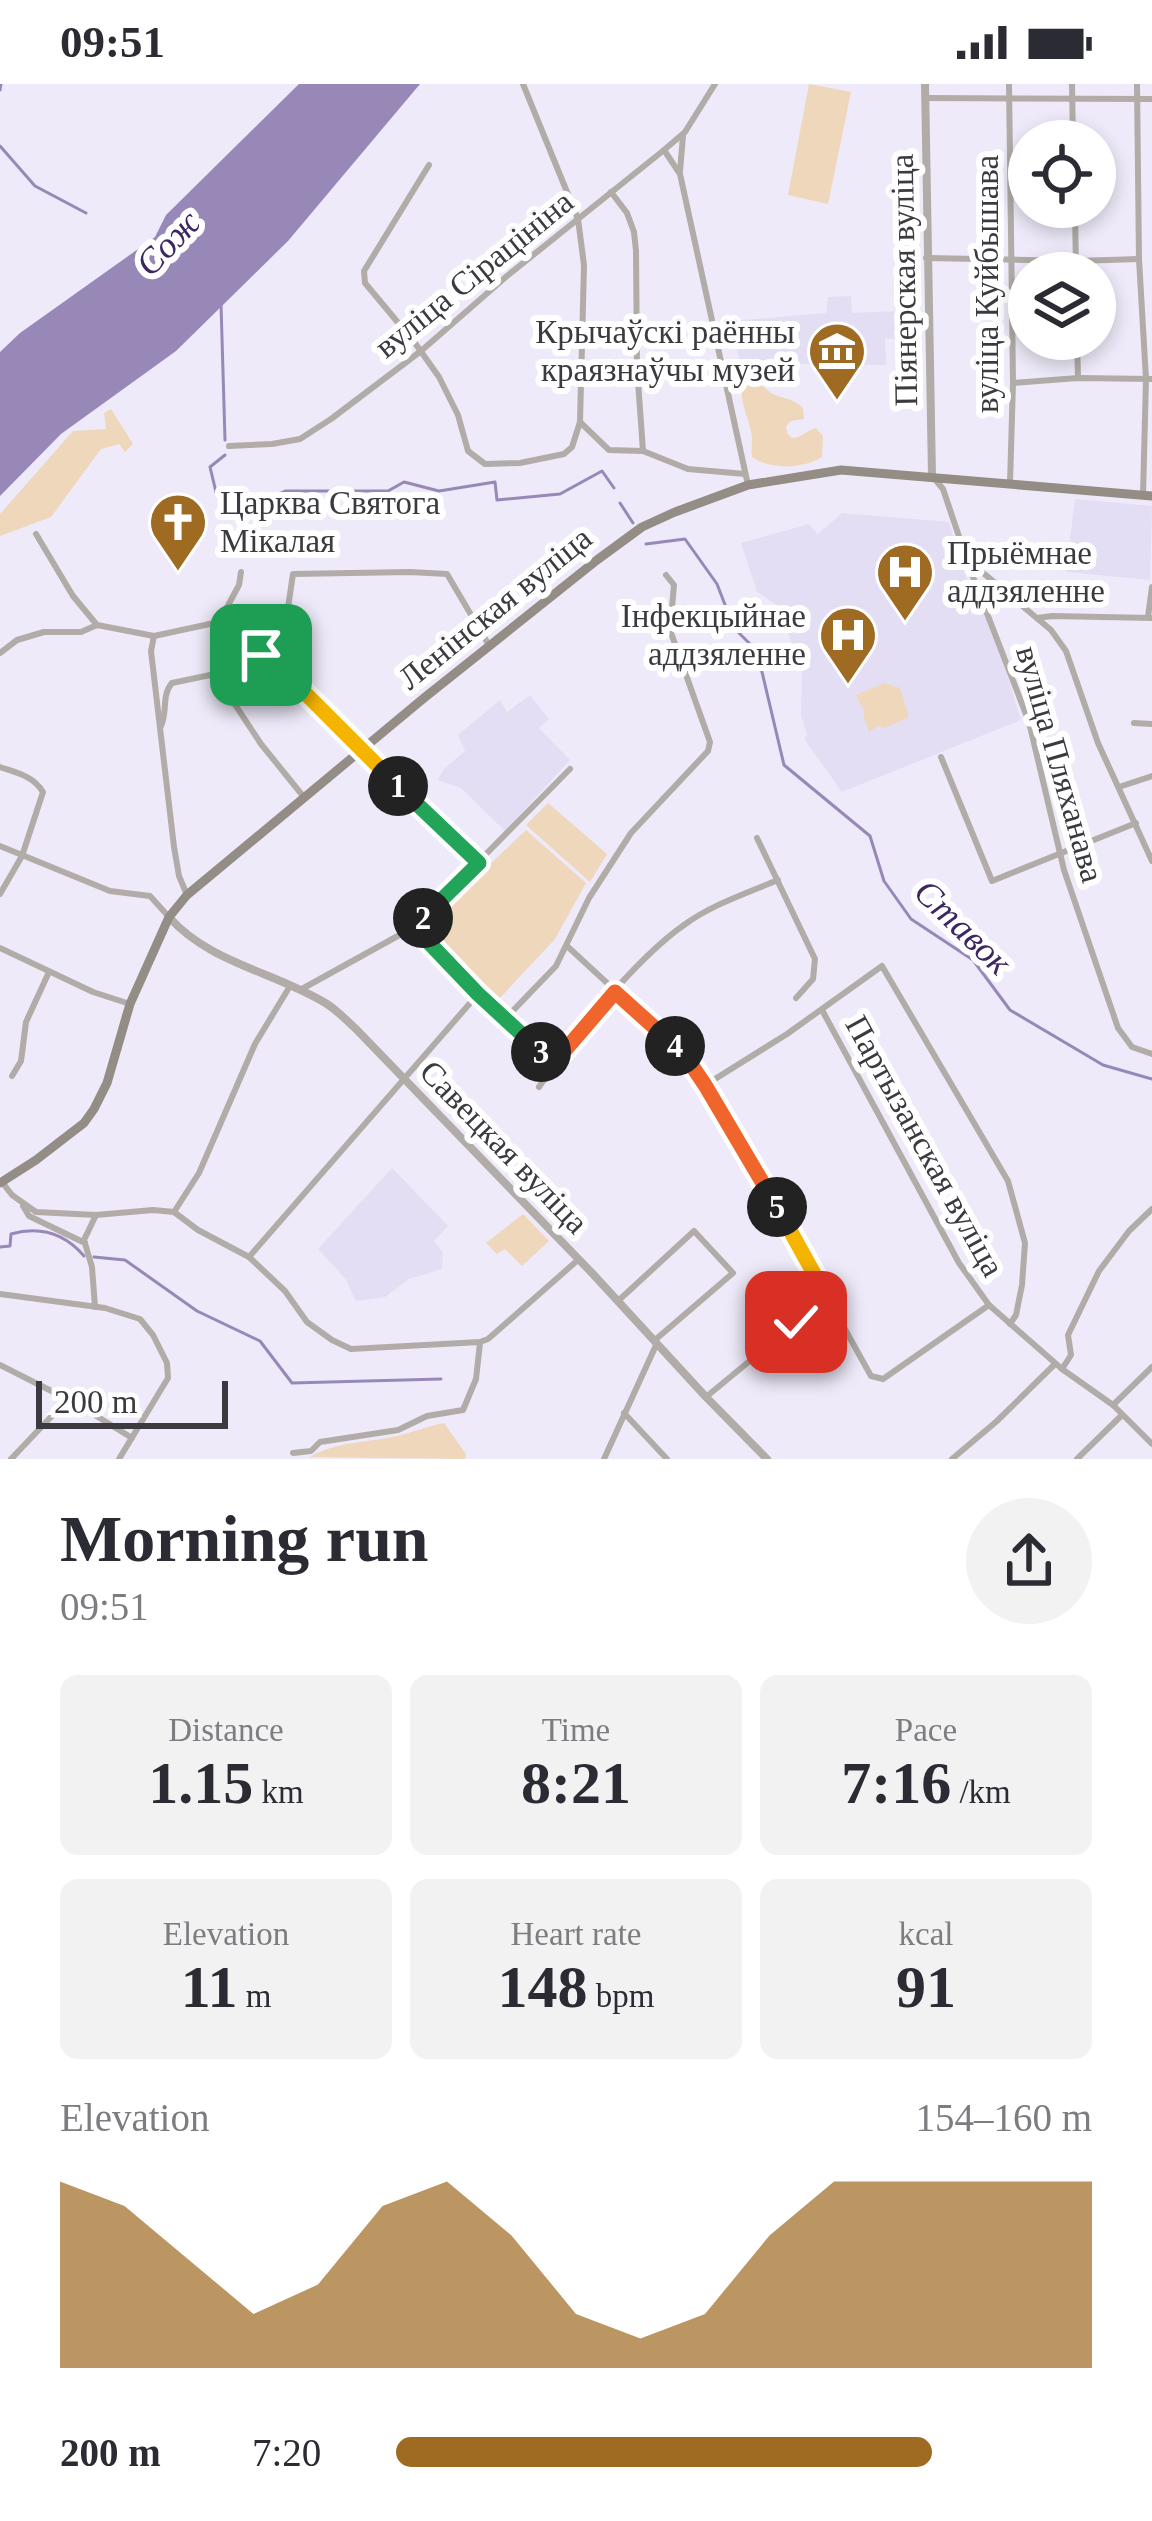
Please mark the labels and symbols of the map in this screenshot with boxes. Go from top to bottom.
street label: Піянерская вуліца [884,153,924,407]
street label: вуліца Куйбышава [969,155,1005,413]
street label: вуліца Сірацініна [368,183,580,365]
water label: Сож [128,202,208,284]
place label: Крычаўскі раённы краязнаўчы музей [535,314,795,388]
museum icon: Крычаўскі раённы краязнаўчы музей [806,320,868,402]
place label: Царква Святога Мікалая [220,485,440,559]
church icon: Царква Святога Мікалая [147,491,209,573]
street label: Ленінская вуліца [392,519,599,697]
place label: Прыёмнае аддзяленне [947,535,1105,609]
hospital icon: Прыёмнае аддзяленне [874,541,936,623]
place label: Інфекцыйнае аддзяленне [621,598,806,672]
pin [210,604,312,706]
hospital icon: Інфекцыйнае аддзяленне [817,604,879,686]
street label: вуліца Пляханава [1009,642,1111,887]
pin: 1 [368,756,428,816]
water label: Ставок [906,871,1021,984]
pin: 2 [393,888,453,948]
street label: Партызанская вуліца [838,1009,1012,1283]
pin: 4 [645,1016,705,1076]
pin: 3 [511,1022,571,1082]
street label: Савецкая вуліца [413,1053,595,1241]
pin: 5 [747,1177,807,1237]
pin [745,1271,847,1373]
scale bar [36,1375,228,1428]

